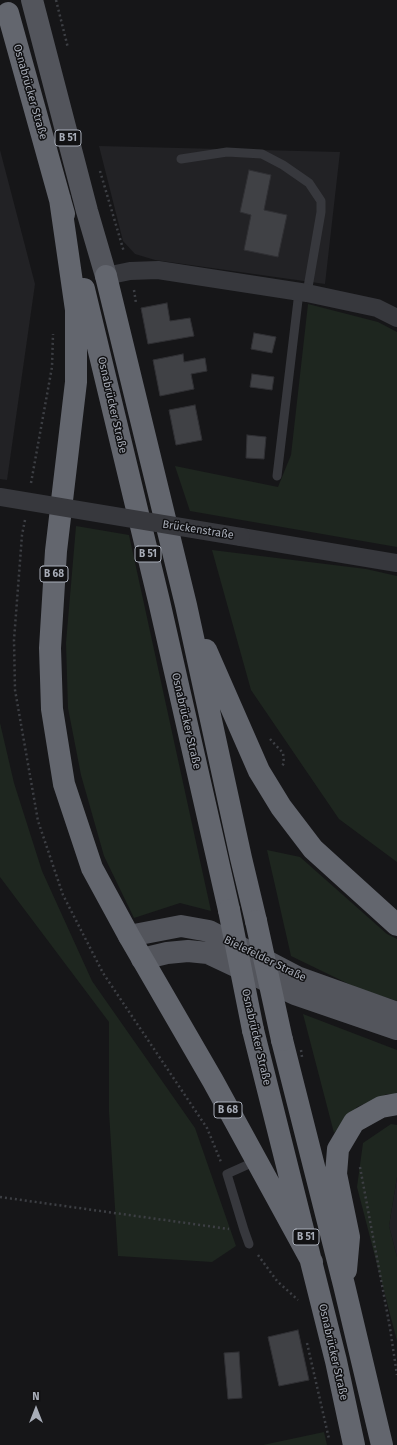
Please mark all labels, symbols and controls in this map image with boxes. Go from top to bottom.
street label: Osnabrücker Straße [10,43,50,141]
road number: B 51 [55,130,81,146]
street label: Osnabrücker Straße [94,355,130,455]
street label: Brückenstraße [161,518,235,542]
road number: B 51 [135,546,161,562]
road number: B 68 [40,566,68,582]
street label: Osnabrücker Straße [168,671,204,771]
street label: Bielefelder Straße [222,933,308,985]
street label: Osnabrücker Straße [238,987,274,1087]
road number: B 68 [214,1102,242,1118]
road number: B 51 [293,1229,319,1245]
street label: Osnabrücker Straße [315,1302,351,1402]
north arrow [16,1389,56,1429]
text: N [32,1390,40,1403]

